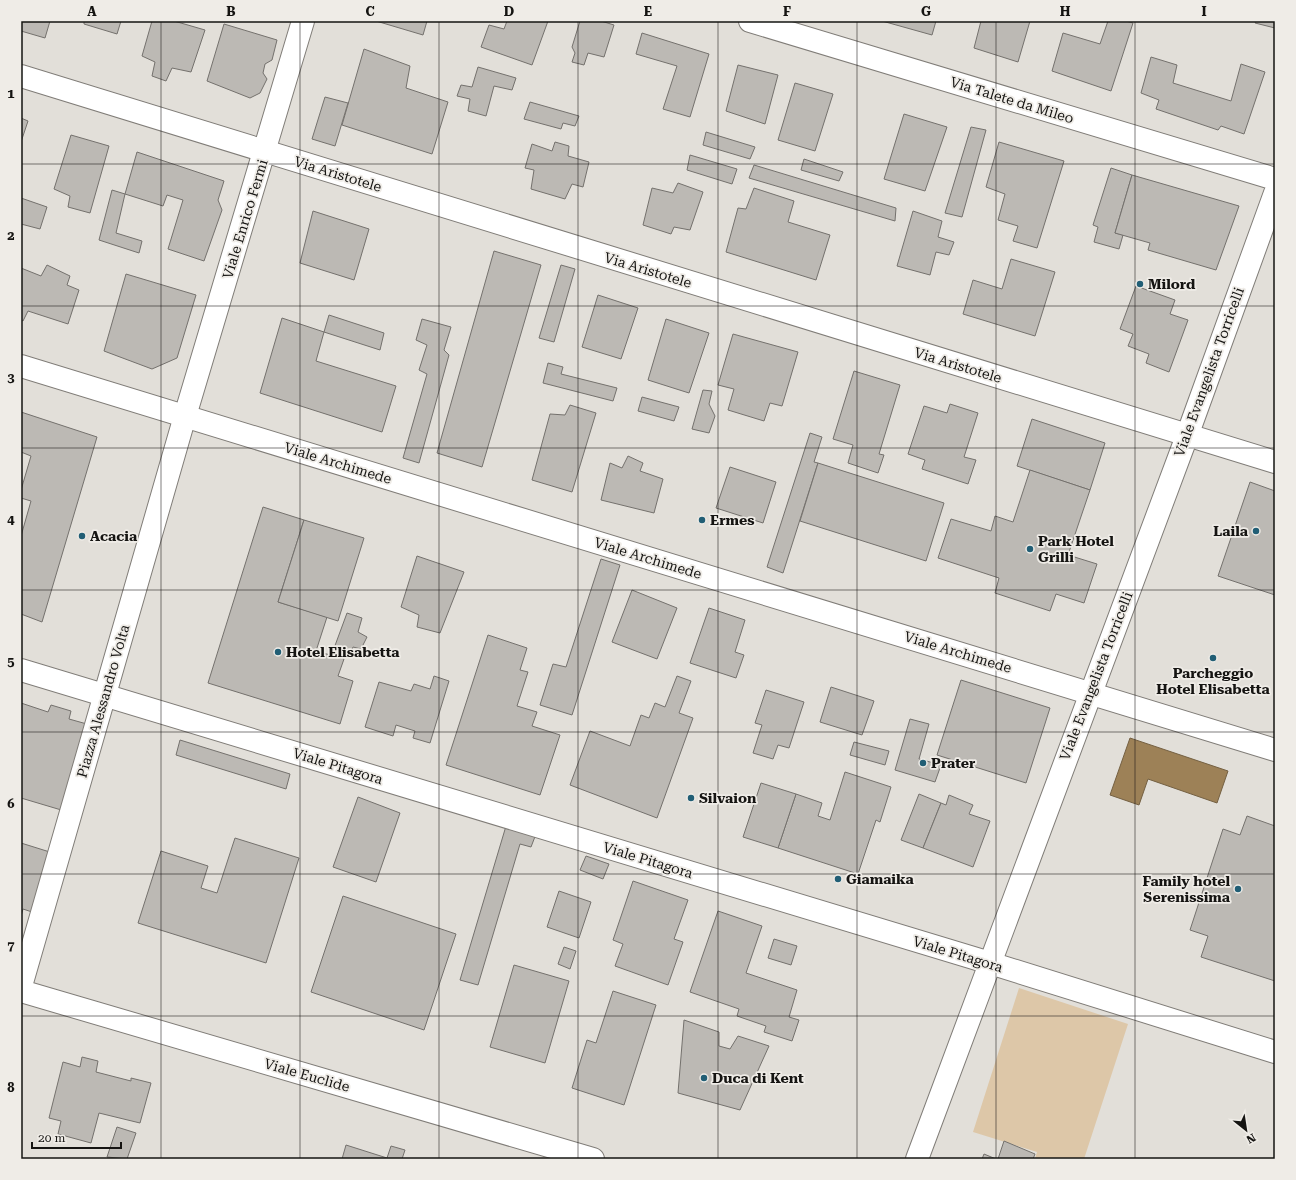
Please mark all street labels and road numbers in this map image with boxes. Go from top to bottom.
street label: Via Talete da Mileo [948,74,1076,126]
street label: Via Aristotele [292,153,384,195]
street label: Viale Enrico Fermi [219,157,271,281]
street label: Via Aristotele [602,249,694,291]
street label: Viale Evangelista Torricelli [1171,285,1247,459]
street label: Via Aristotele [912,344,1004,386]
street label: Viale Archimede [282,439,394,487]
street label: Viale Archimede [592,534,704,582]
street label: Viale Evangelista Torricelli [1056,589,1136,762]
street label: Piazza Alessandro Volta [73,622,133,779]
street label: Viale Archimede [902,628,1014,676]
street label: Viale Pitagora [291,745,385,787]
street label: Viale Pitagora [601,839,695,881]
street label: Viale Pitagora [911,933,1005,975]
street label: Viale Euclide [262,1055,352,1095]

